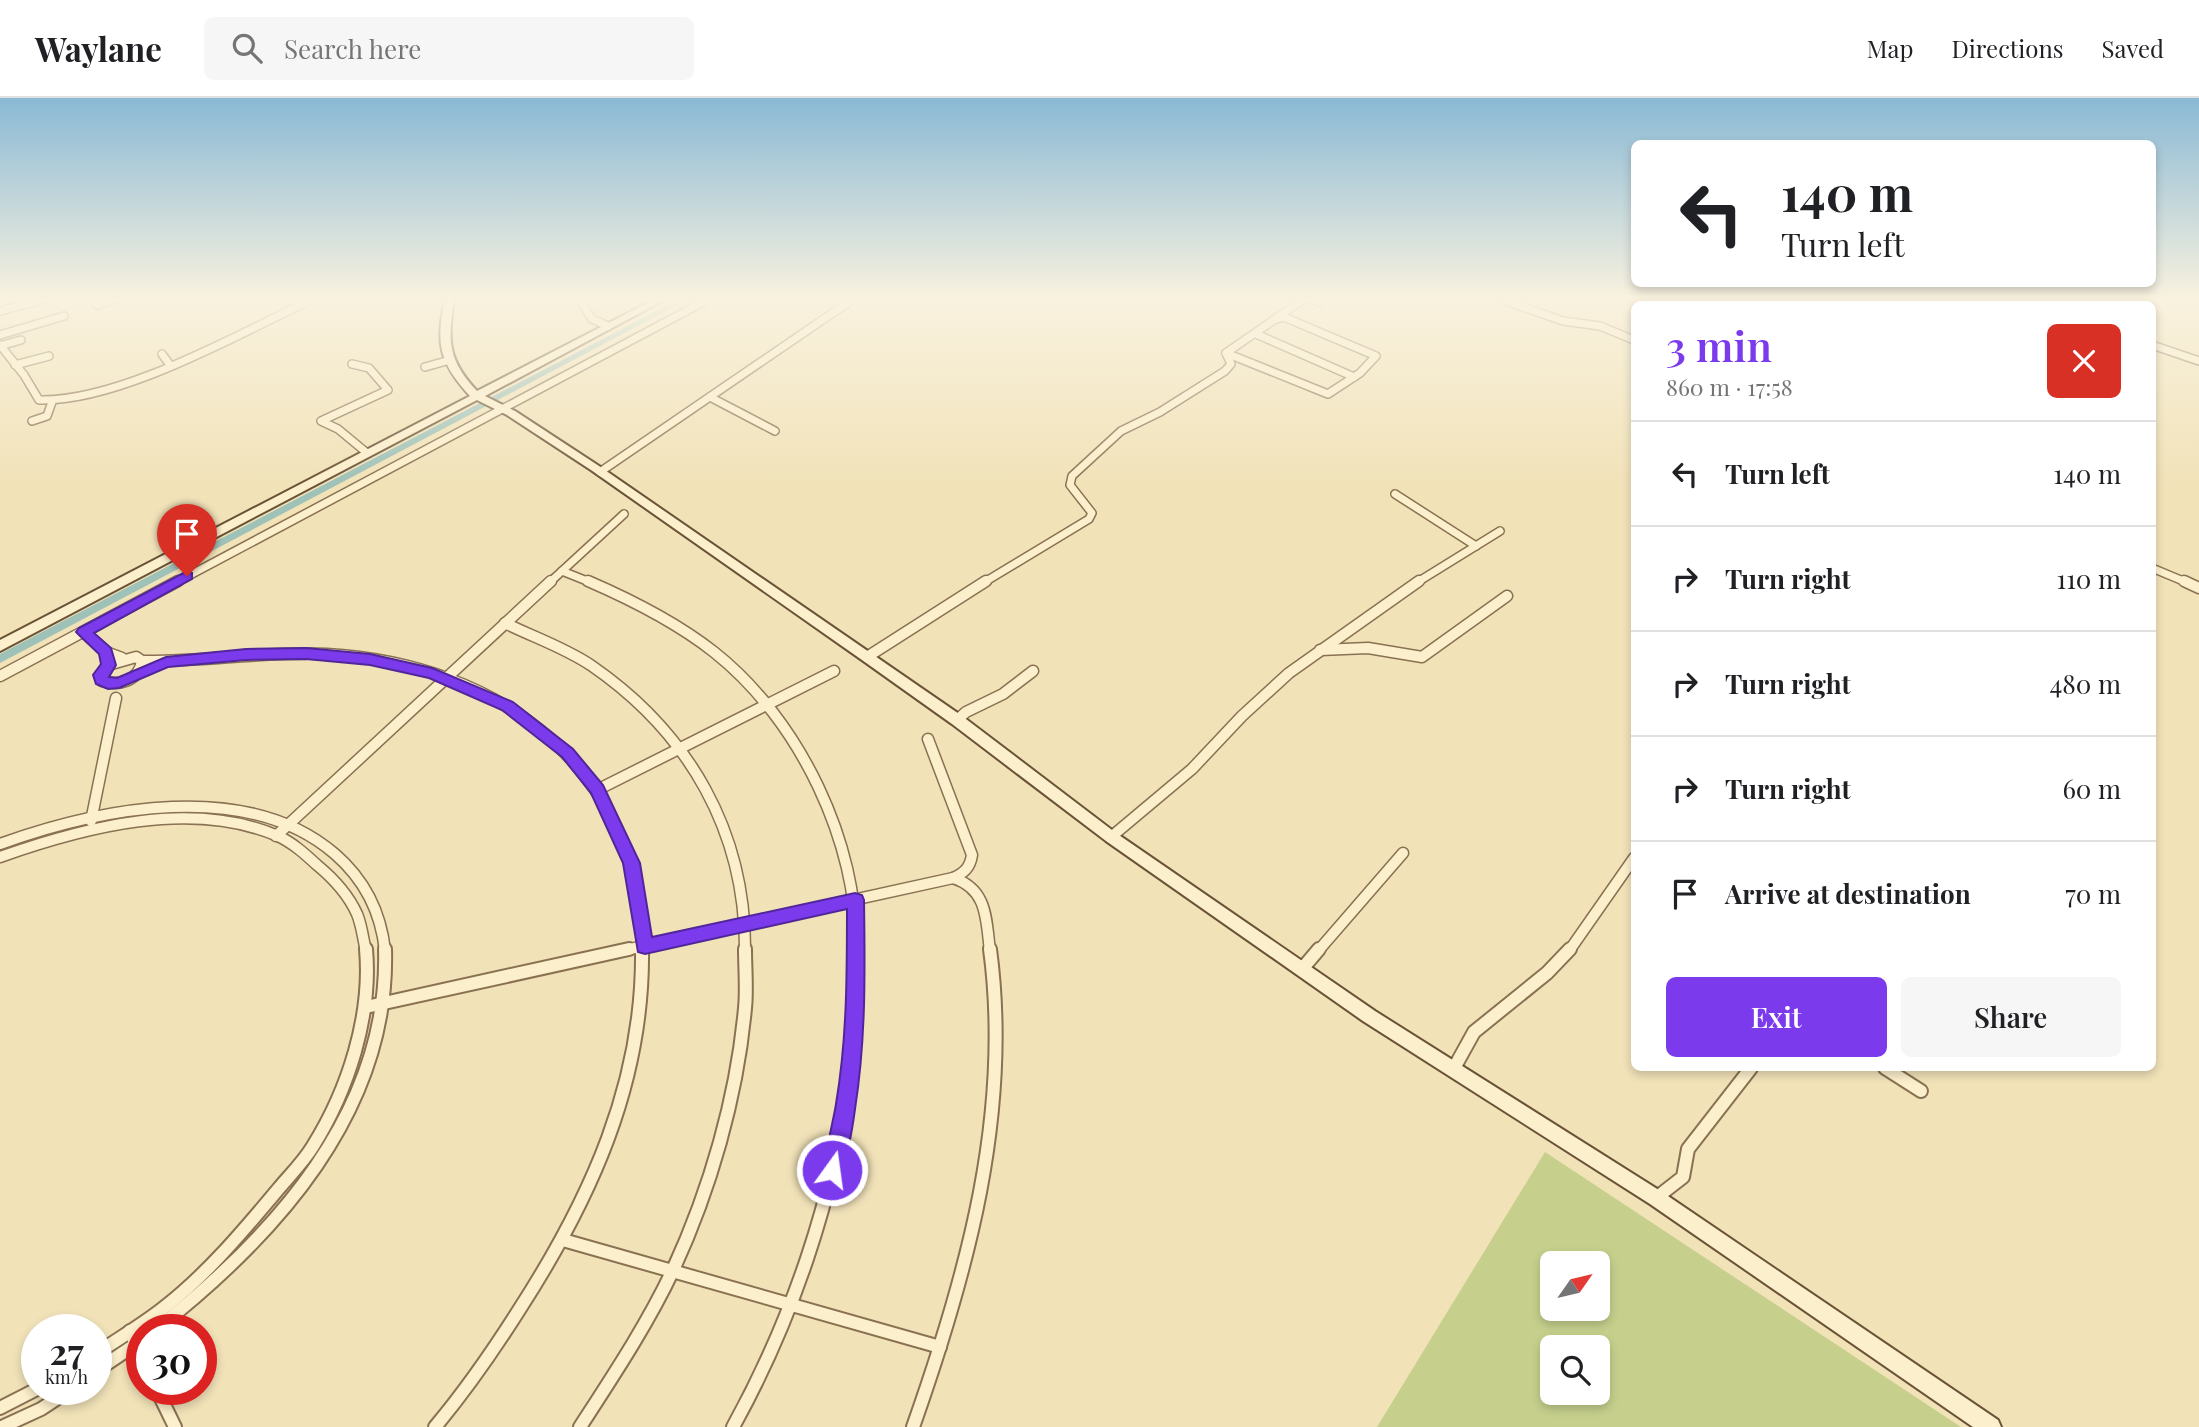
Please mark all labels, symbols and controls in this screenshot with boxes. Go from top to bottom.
search box [204,17,694,80]
text: Waylane [35,26,162,70]
icon: search [228,29,266,67]
text: Search here [284,31,421,66]
text: Map [1867,32,1913,64]
text: Directions [1951,32,2064,64]
text: Saved [2102,32,2164,64]
text: 140 m [1781,159,1913,224]
icon: left [1666,168,1757,259]
text: Turn left [1781,222,1905,265]
text: 3 min [1666,317,1772,373]
button: close [2047,324,2121,398]
text: 860 m · 17:58 [1666,371,1793,402]
icon: left [1666,455,1704,493]
text: Turn left [1725,456,1830,491]
text: 140 m [2053,456,2121,491]
pin [157,504,217,576]
icon: arrive [168,515,206,553]
icon: right [1666,560,1704,598]
text: Turn right [1725,561,1851,596]
text: 110 m [2057,561,2121,596]
icon: right [1666,665,1704,703]
text: Turn right [1725,666,1851,701]
text: 480 m [2049,666,2121,701]
icon: right [1666,770,1704,808]
text: Turn right [1725,771,1851,806]
text: 60 m [2062,771,2121,806]
icon: arrive [1666,875,1704,913]
text: Arrive at destination [1725,876,1971,911]
text: 70 m [2065,876,2121,911]
button: Exit [1666,977,1887,1057]
button: Share [1901,977,2121,1057]
position arrow [795,1133,869,1207]
north arrow [1540,1251,1610,1321]
map controls [1540,1251,1610,1405]
speed limit sign: 30 [126,1314,217,1405]
text: 27 [49,1327,84,1374]
button: search [1540,1335,1610,1405]
text: km/h [45,1365,88,1389]

